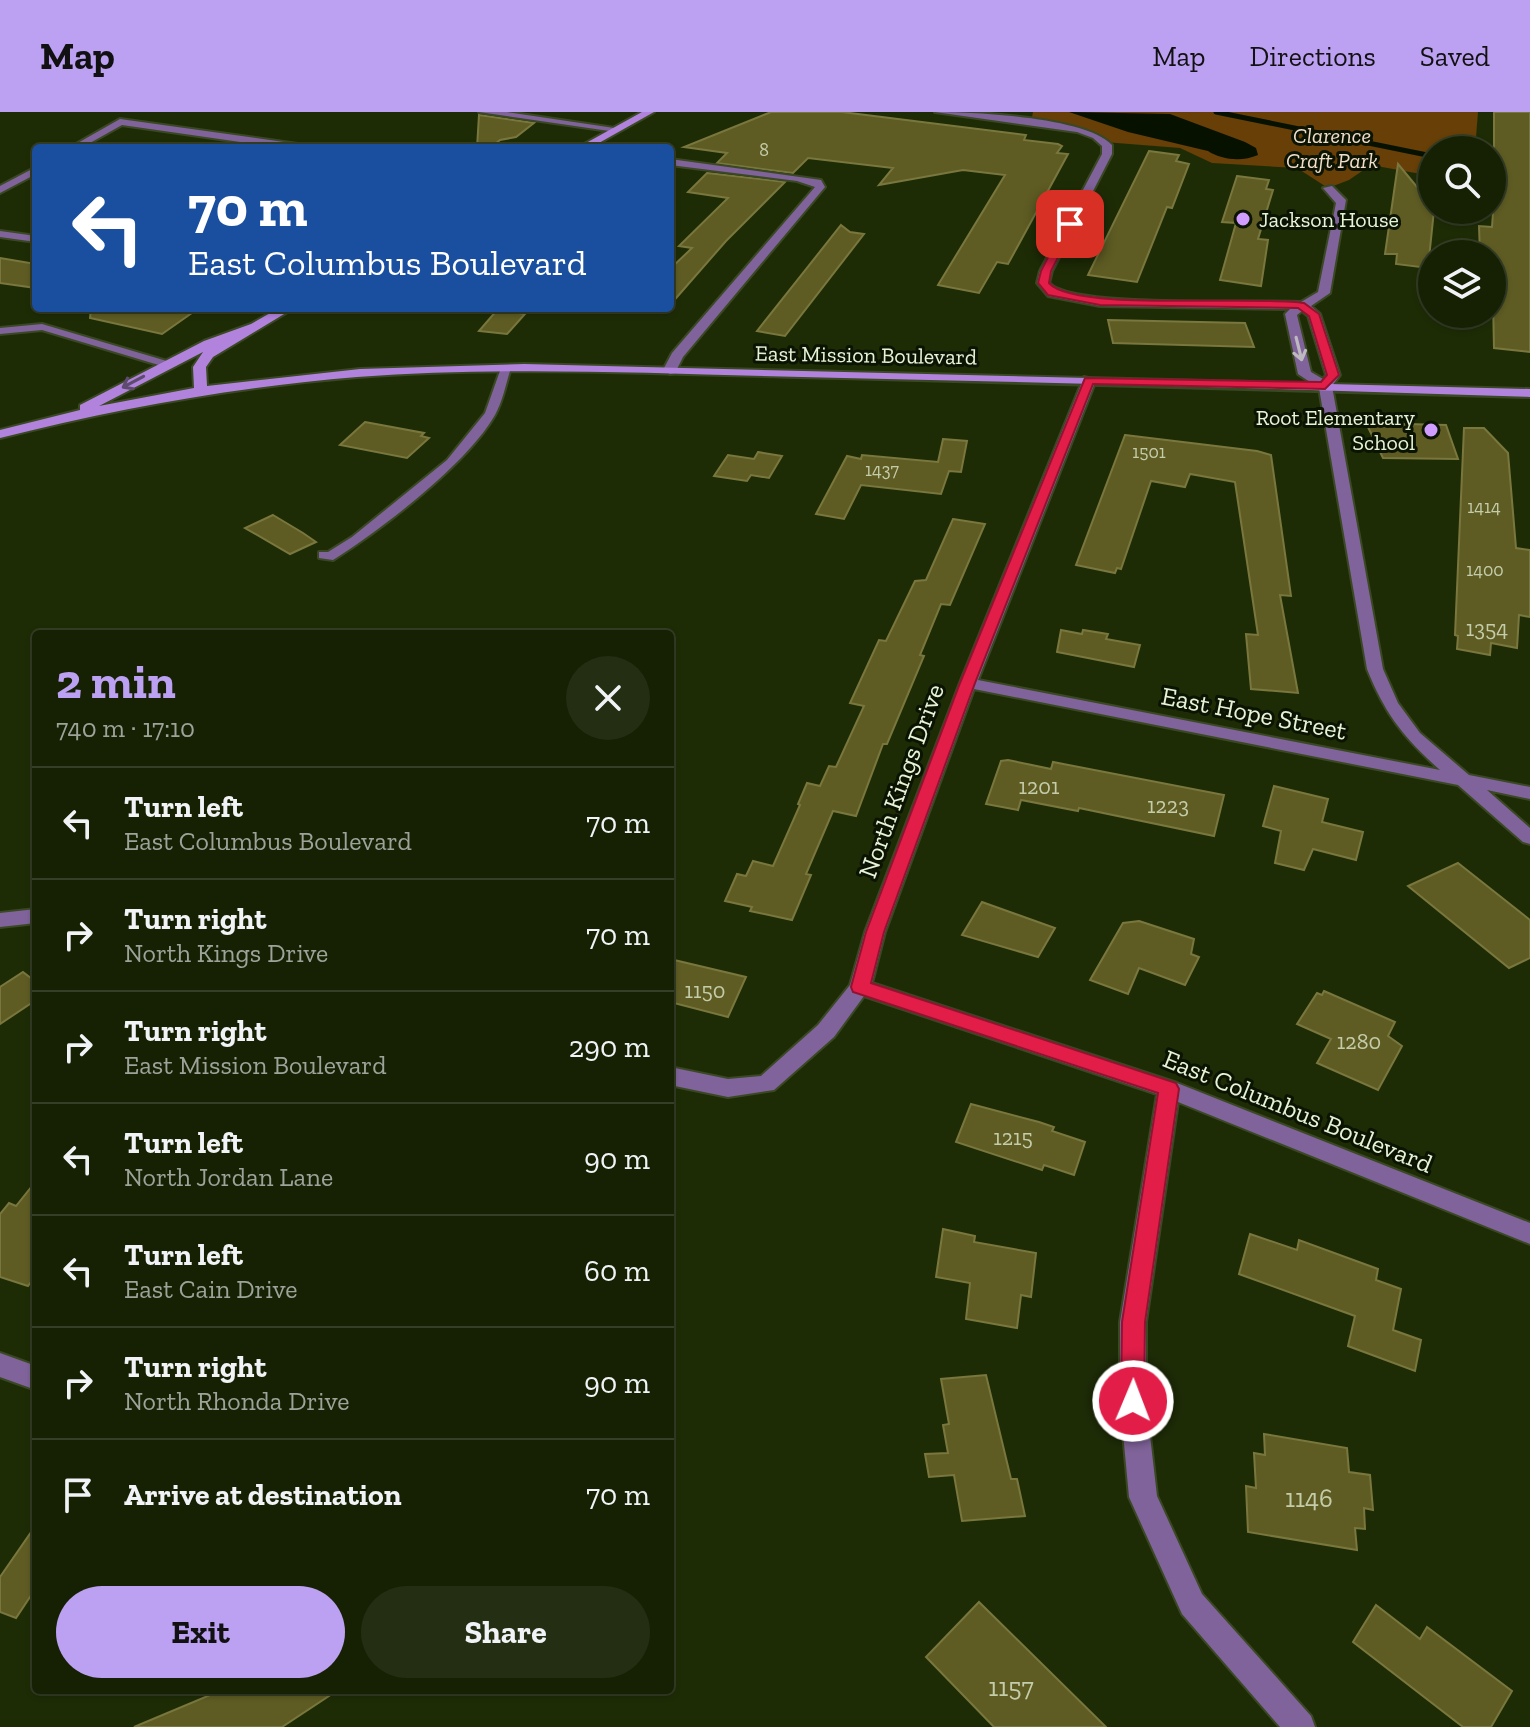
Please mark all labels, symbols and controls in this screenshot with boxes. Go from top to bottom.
text: Map [40,33,115,79]
text: Map [1152,40,1205,73]
text: Directions [1249,40,1376,73]
text: Saved [1420,40,1490,73]
park label: Clarence Craft Park [1286,122,1378,174]
map controls [1418,136,1506,328]
button: search [1418,136,1506,224]
house number: 8 [759,139,769,161]
text: 70 m [188,173,308,240]
icon: left [56,176,160,280]
pin [1036,190,1104,258]
icon: arrive [1048,202,1092,246]
place label: Jackson House [1259,206,1399,233]
marker: Jackson House [1234,210,1252,228]
button: layers [1418,240,1506,328]
text: East Columbus Boulevard [188,241,587,284]
one-way arrow [1292,335,1307,361]
street label: East Mission Boulevard [755,340,977,370]
one-way arrow [121,375,145,391]
place label: Root Elementary School [1256,404,1416,456]
marker: Root Elementary School [1422,421,1440,439]
house number: 1501 [1132,441,1166,463]
house number: 1437 [865,459,899,481]
house number: 1414 [1467,496,1501,518]
house number: 1400 [1466,559,1504,581]
house number: 1354 [1466,615,1508,642]
text: 2 min [56,653,176,710]
button: close [566,656,650,740]
street label: East Hope Street [1159,679,1350,747]
street label: North Kings Drive [851,680,951,882]
text: 740 m · 17:10 [56,712,195,744]
house number: 1201 [1019,773,1060,800]
text: Turn left [124,789,243,825]
house number: 1223 [1147,792,1189,819]
icon: left [56,801,100,845]
text: 70 m [586,805,650,841]
text: East Columbus Boulevard [124,825,412,857]
text: Turn right [124,901,266,937]
icon: right [56,913,100,957]
text: 70 m [586,917,650,953]
text: North Kings Drive [124,937,328,969]
house number: 1150 [685,977,725,1004]
text: Turn right [124,1013,266,1049]
icon: right [56,1025,100,1069]
house number: 1280 [1337,1028,1381,1055]
text: 290 m [569,1029,650,1065]
street label: East Columbus Boulevard [1159,1042,1437,1180]
text: East Mission Boulevard [124,1049,386,1081]
house number: 1215 [993,1124,1033,1151]
text: Turn left [124,1125,243,1161]
icon: left [56,1137,100,1181]
text: 90 m [584,1141,650,1177]
text: North Jordan Lane [124,1161,333,1193]
text: Turn left [124,1237,243,1273]
icon: left [56,1249,100,1293]
text: 60 m [584,1253,650,1289]
text: East Cain Drive [124,1273,297,1305]
text: Turn right [124,1349,266,1385]
position arrow [1091,1359,1175,1443]
icon: right [56,1361,100,1405]
text: 90 m [584,1365,650,1401]
text: North Rhonda Drive [124,1385,350,1417]
icon: arrive [56,1473,100,1517]
text: Arrive at destination [124,1477,401,1513]
text: 70 m [586,1477,650,1513]
house number: 1146 [1285,1482,1333,1514]
button: Exit [56,1586,345,1678]
button: Share [361,1586,650,1678]
house number: 1157 [988,1671,1034,1703]

